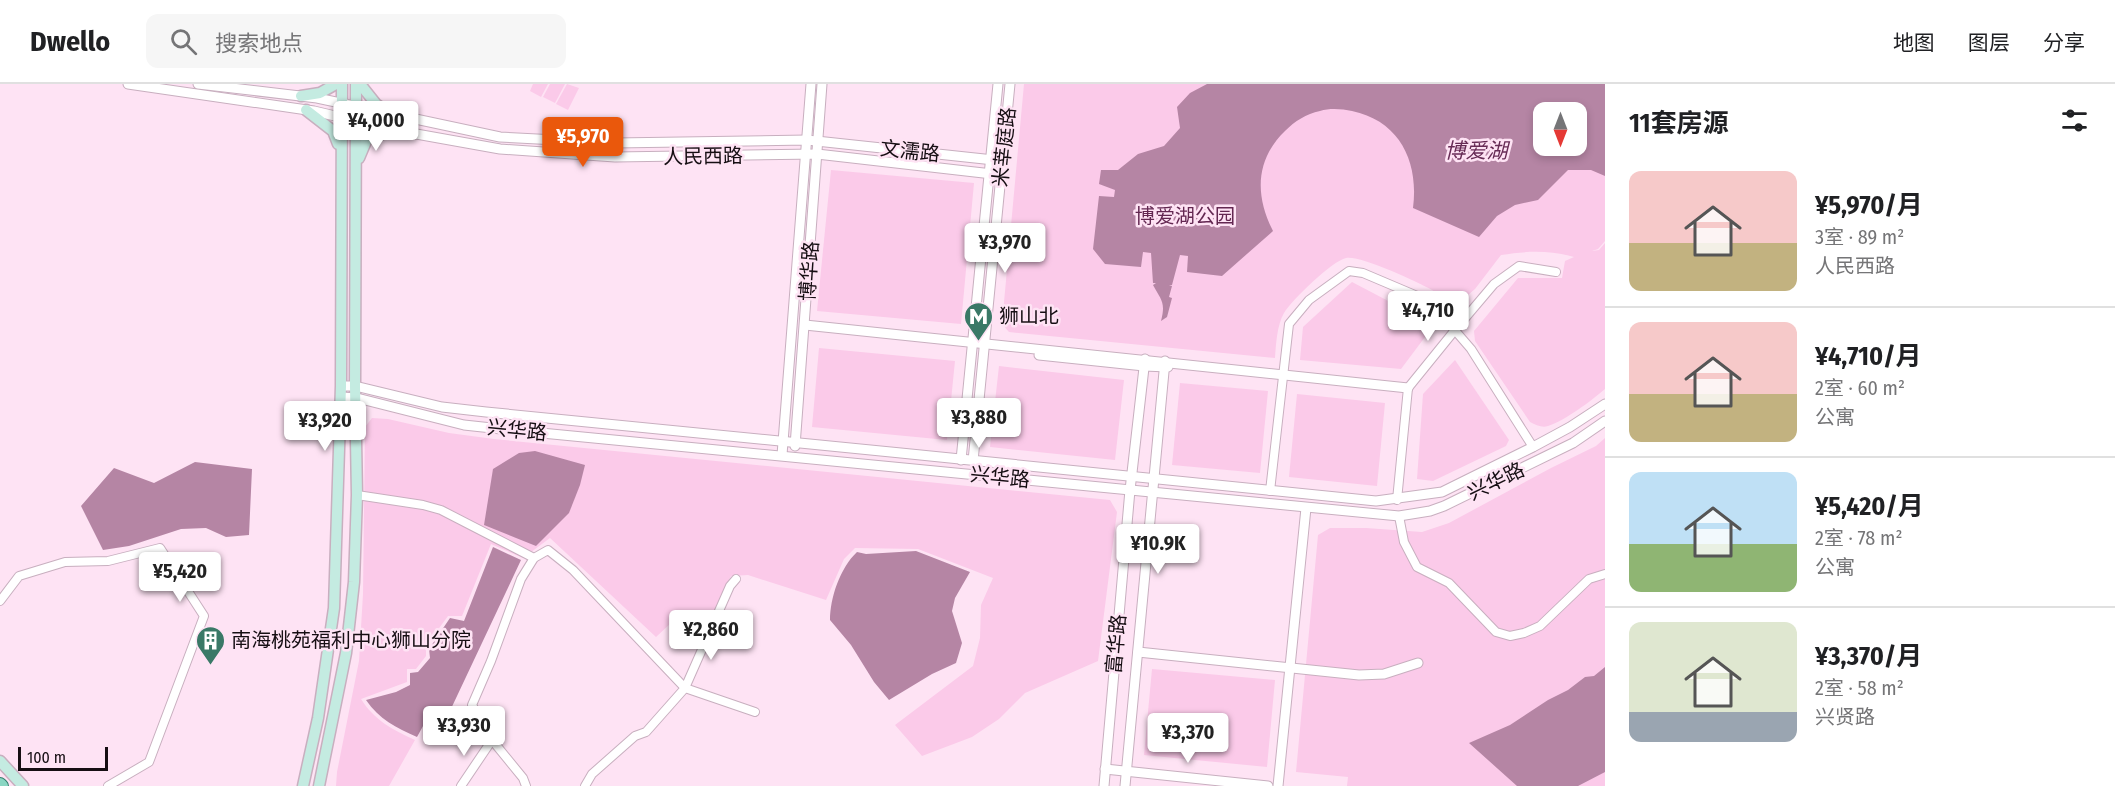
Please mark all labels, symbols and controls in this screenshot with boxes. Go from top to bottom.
search box [146,14,566,68]
text: Dwello [30,25,110,58]
icon: search [167,25,200,58]
text: 搜索地点 [215,30,303,57]
text: 地图 [1893,30,1935,56]
text: 图层 [1968,30,2010,56]
text: 分享 [2043,30,2085,56]
pin: ¥4,000 [327,101,425,152]
north arrow [1533,102,1587,156]
map controls [1533,102,1587,156]
icon: filters [2058,104,2091,137]
street label: 米莘庭路 [988,106,1020,188]
text: ¥4,000 [347,108,405,132]
text: 11套房源 [1629,108,1729,139]
pin: ¥5,970 [534,117,632,168]
text: ¥5,970 [556,124,610,148]
street label: 文濡路 [879,136,941,166]
water label: 博爱湖 [1445,138,1510,164]
street label: 人民西路 [663,143,743,169]
text: ¥5,970/月 [1815,190,1923,221]
icon: home [1677,195,1749,267]
park label: 博爱湖公园 [1135,204,1235,228]
pin: ¥3,970 [956,223,1054,274]
text: 3室 · 89 m² [1815,225,1904,249]
text: ¥3,970 [978,230,1032,254]
street label: 博华路 [795,240,823,302]
text: 人民西路 [1815,254,1895,278]
pin: ¥4,710 [1379,291,1477,342]
text: ¥4,710 [1402,298,1454,322]
metro station icon: 狮山北 [962,300,994,342]
place label: 狮山北 [999,304,1059,328]
text: ¥4,710/月 [1815,341,1921,372]
icon: home [1677,346,1749,418]
text: 2室 · 60 m² [1815,376,1905,400]
pin: ¥3,880 [930,398,1028,449]
pin: ¥3,920 [276,401,374,452]
text: ¥3,880 [951,405,1007,429]
text: 公寓 [1815,405,1855,429]
text: ¥3,920 [298,408,352,432]
street label: 兴华路 [486,415,548,445]
street label: 兴华路 [1464,457,1528,505]
street label: 兴华路 [969,462,1031,492]
text: ¥5,420/月 [1815,491,1924,522]
icon: home [1677,496,1749,568]
pin: ¥10.9K [1109,524,1207,575]
text: 2室 · 78 m² [1815,526,1902,550]
text: ¥10.9K [1130,531,1186,555]
pin: ¥5,420 [131,552,229,603]
text: 公寓 [1815,555,1855,579]
text: ¥5,420 [153,559,207,583]
pin: ¥2,860 [662,610,760,661]
street label: 富华路 [1101,613,1131,675]
text: ¥2,860 [683,617,739,641]
building icon: 南海桃苑福利中心狮山分院 [194,624,226,666]
place label: 南海桃苑福利中心狮山分院 [231,628,471,652]
text: ¥3,370/月 [1815,641,1922,672]
icon: home [1677,646,1749,718]
text: 2室 · 58 m² [1815,676,1904,700]
text: 兴贤路 [1815,705,1875,729]
pin: ¥3,930 [415,706,513,757]
text: ¥3,930 [437,713,491,737]
pin: ¥3,370 [1139,713,1237,764]
text: ¥3,370 [1161,720,1215,744]
scale bar [18,744,108,772]
text: 100 m [27,748,66,767]

